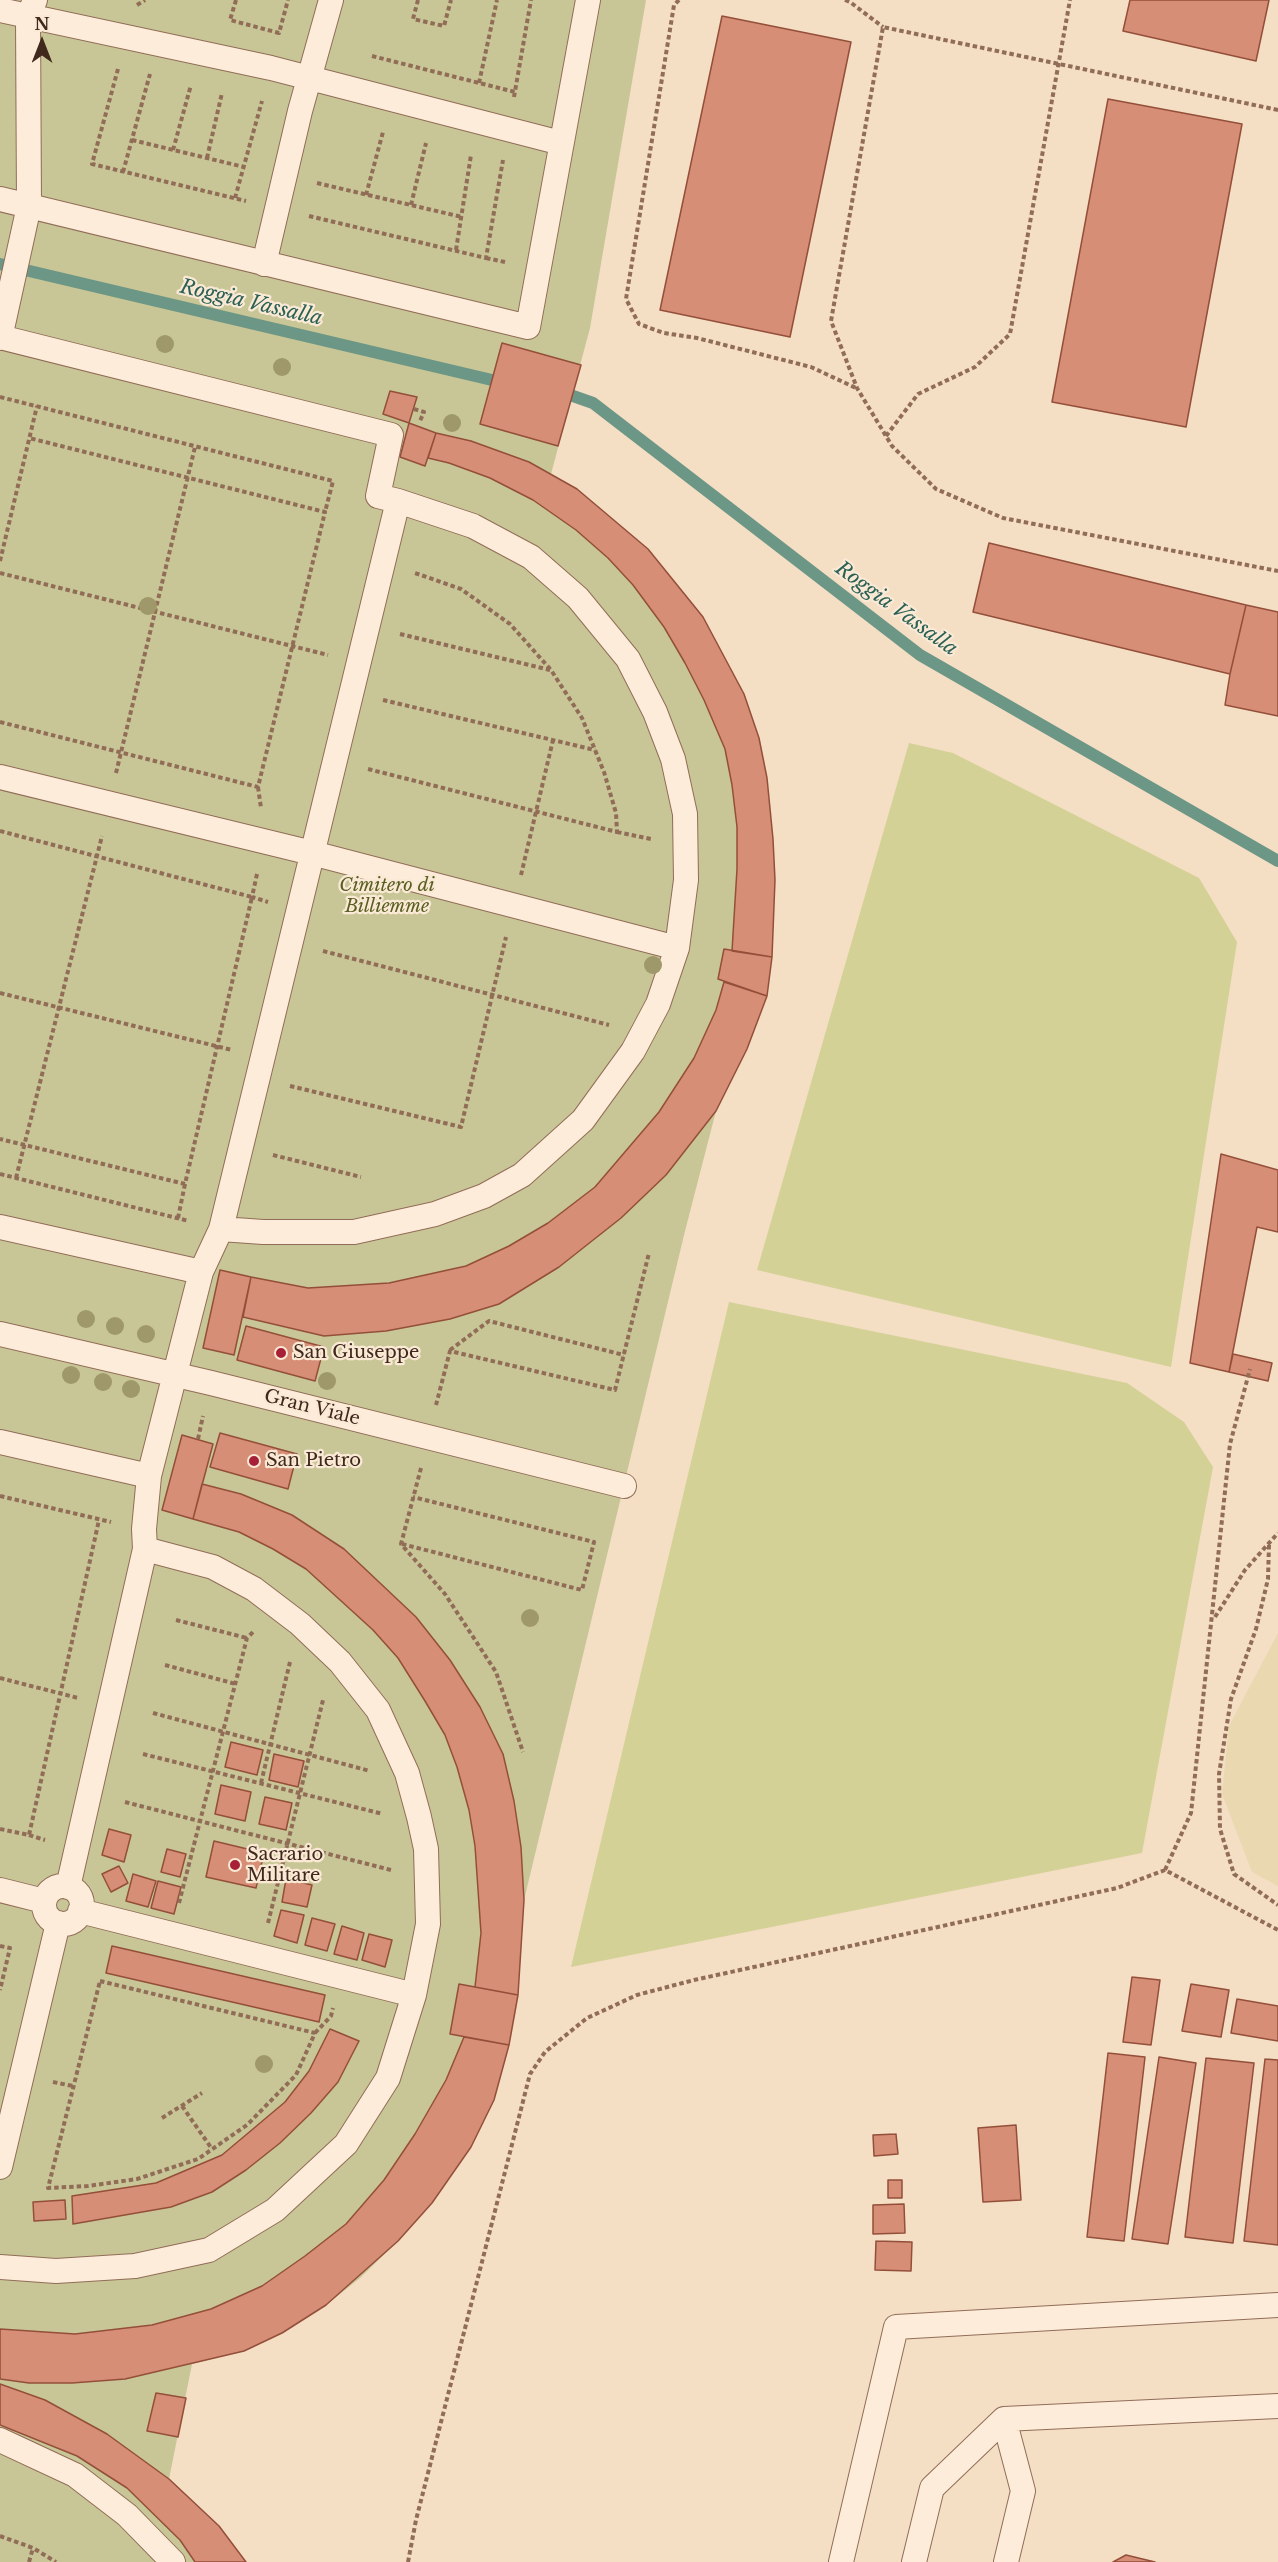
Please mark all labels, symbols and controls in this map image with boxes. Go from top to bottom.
north arrow [12,12,72,72]
text: N [34,14,50,34]
water label: Roggia Vassalla [178,275,324,331]
water label: Roggia Vassalla [830,557,962,661]
park label: Cimitero di Billiemme [339,875,435,918]
place label: San Giuseppe [293,1342,419,1364]
marker: San Giuseppe [274,1346,288,1360]
street label: Gran Viale [262,1386,362,1430]
place label: San Pietro [266,1450,361,1472]
marker: San Pietro [247,1454,261,1468]
place label: Sacrario Militare [247,1844,323,1886]
marker: Sacrario Militare [228,1858,242,1872]

